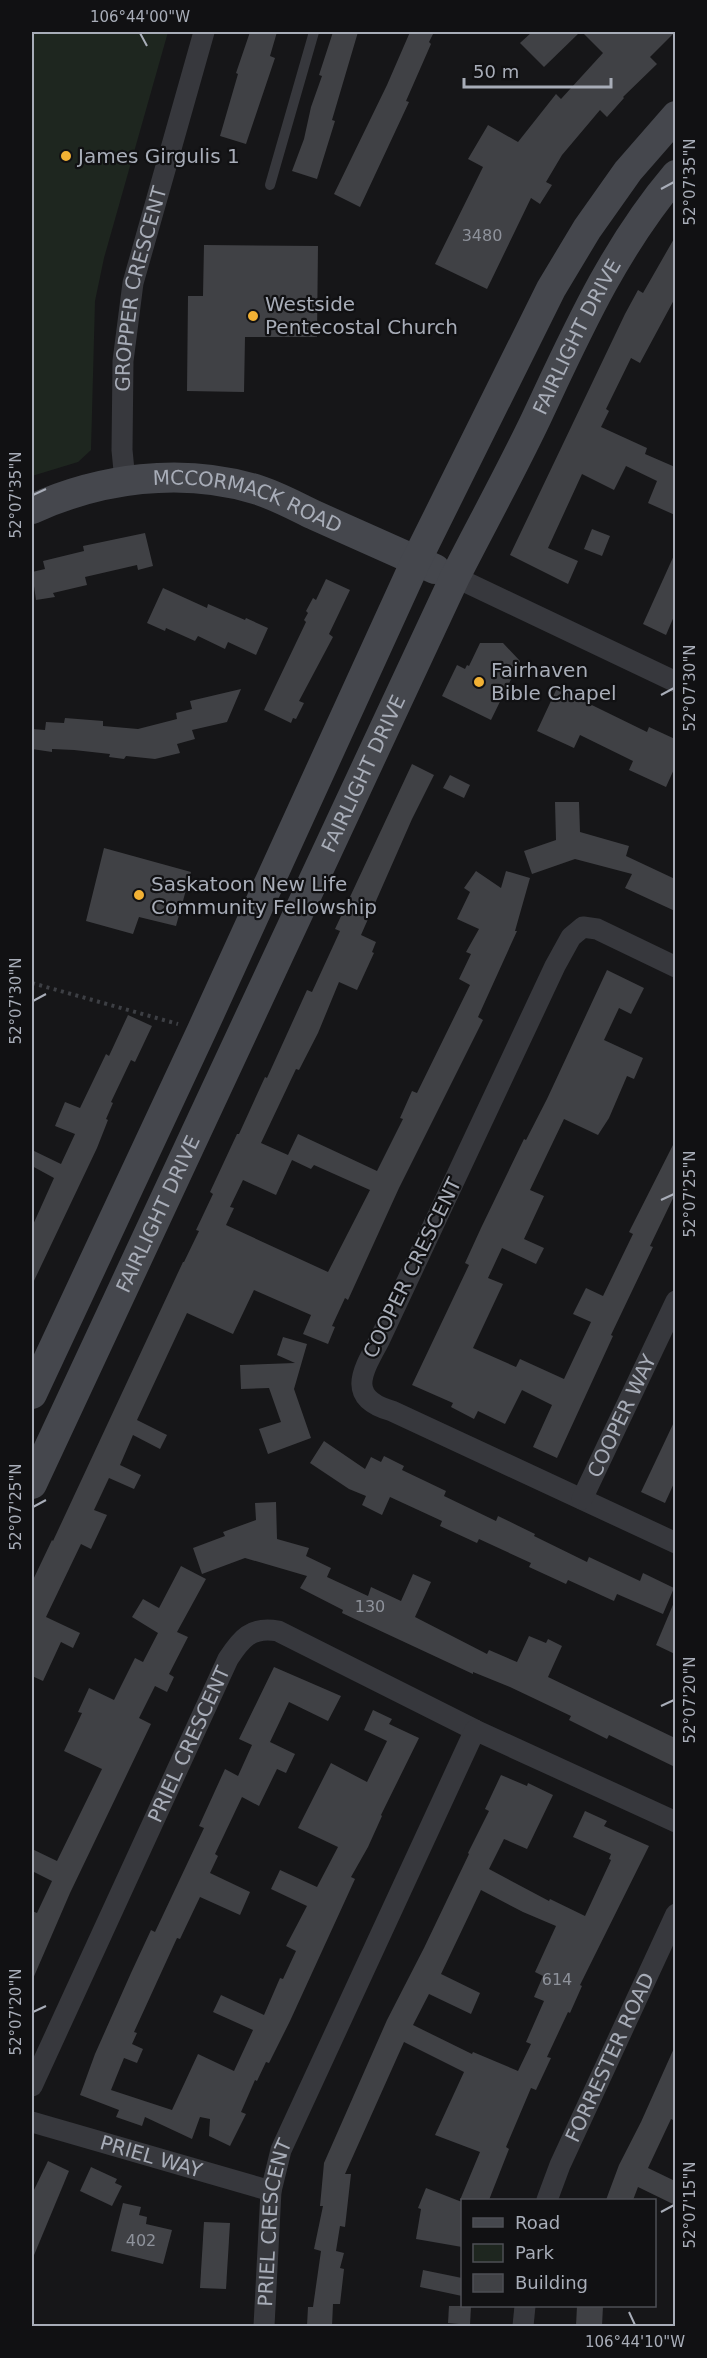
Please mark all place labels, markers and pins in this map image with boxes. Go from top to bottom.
place label: James Girgulis 1 [76,144,240,168]
marker: James Girgulis 1 [59,149,73,163]
place label: Westside Pentecostal Church [265,292,458,339]
marker: Westside Pentecostal Church [246,309,260,323]
place label: Fairhaven Bible Chapel [491,658,617,705]
marker: Fairhaven Bible Chapel [472,675,486,689]
place label: Saskatoon New Life Community Fellowship [151,872,377,919]
marker: Saskatoon New Life Community Fellowship [132,888,146,902]

